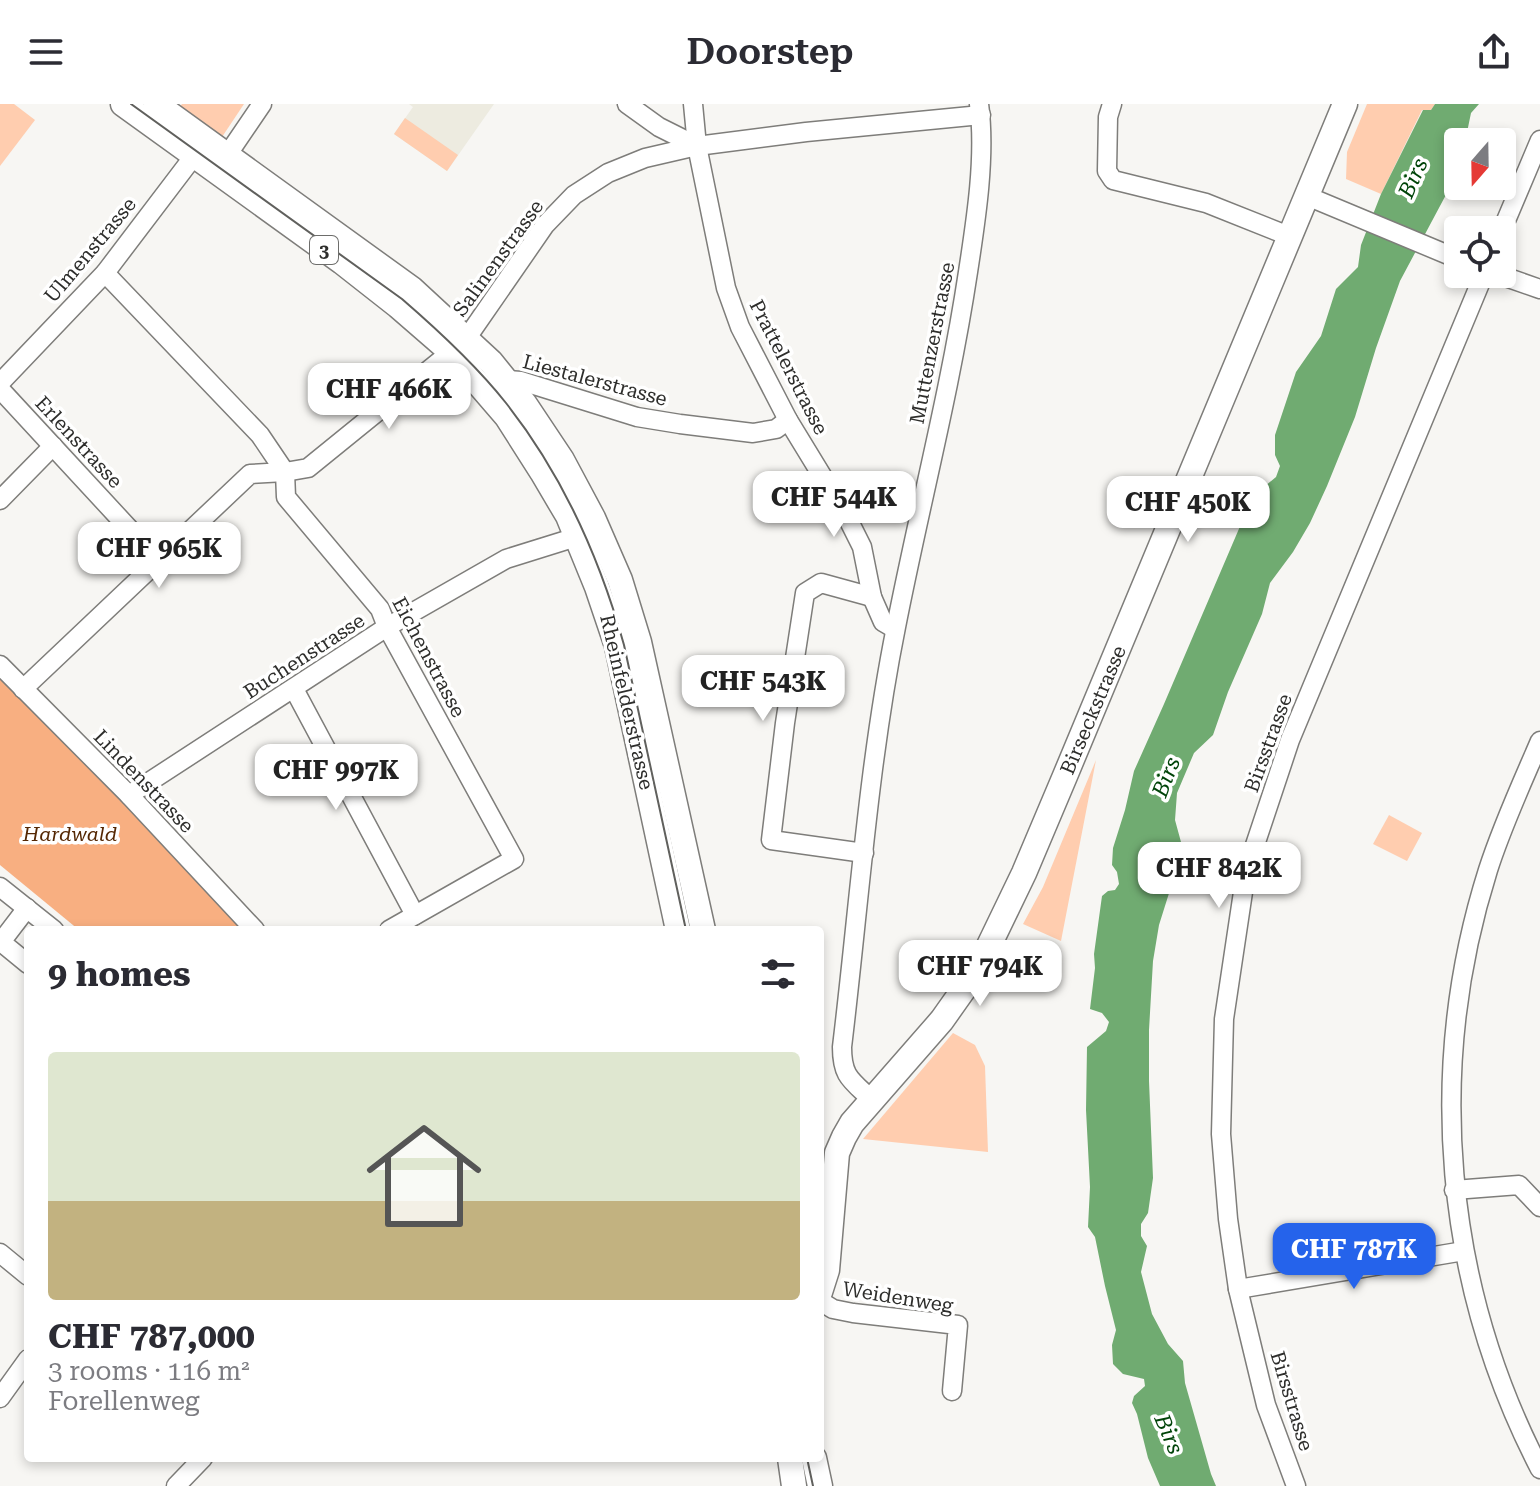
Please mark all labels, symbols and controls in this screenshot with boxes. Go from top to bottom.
icon: menu [24,30,68,74]
icon: share [1472,30,1516,74]
text: Doorstep [687,31,853,73]
north arrow [1444,128,1516,200]
map controls [1444,128,1516,288]
water label: Birs [1393,154,1433,203]
street label: Ulmenstrasse [39,192,141,308]
street label: Salinenstrasse [448,195,548,321]
button: locate [1444,216,1516,288]
road number: 3 [310,236,338,264]
street label: Muttenzerstrasse [905,260,959,426]
street label: Prattelerstrasse [745,295,833,439]
street label: Liestalerstrasse [520,349,670,411]
pin: CHF 466K [306,363,472,431]
text: CHF 466K [326,374,452,404]
street label: Erlenstrasse [30,391,128,493]
pin: CHF 544K [751,471,917,539]
pin: CHF 450K [1105,476,1271,544]
text: CHF 544K [771,482,897,512]
text: CHF 450K [1125,487,1251,517]
pin: CHF 965K [76,522,242,590]
text: CHF 965K [96,533,222,563]
street label: Eichenstrasse [387,593,471,721]
street label: Buchenstrasse [239,608,369,704]
street label: Rheinfelderstrasse [595,612,659,792]
street label: Birseckstrasse [1055,642,1131,778]
pin: CHF 543K [680,655,846,723]
text: CHF 543K [700,666,826,696]
street label: Birsstrasse [1239,690,1297,795]
street label: Lindenstrasse [89,724,199,838]
pin: CHF 997K [253,744,419,812]
water label: Birs [1147,753,1185,801]
text: CHF 997K [273,755,399,785]
park label: Hardwald [22,822,117,846]
pin: CHF 842K [1136,842,1302,910]
text: CHF 842K [1156,853,1282,883]
pin: CHF 794K [897,940,1063,1008]
text: CHF 794K [917,951,1043,981]
icon: filters [756,952,800,996]
text: 9 homes [48,954,191,994]
icon: home [352,1104,496,1248]
pin: CHF 787K [1271,1223,1437,1291]
text: CHF 787K [1291,1234,1417,1264]
street label: Weidenweg [841,1276,956,1318]
text: CHF 787,000 [48,1316,255,1356]
street label: Birsstrasse [1265,1348,1319,1454]
text: 3 rooms · 116 m² [48,1356,250,1386]
text: Forellenweg [48,1386,200,1416]
water label: Birs [1149,1409,1188,1458]

